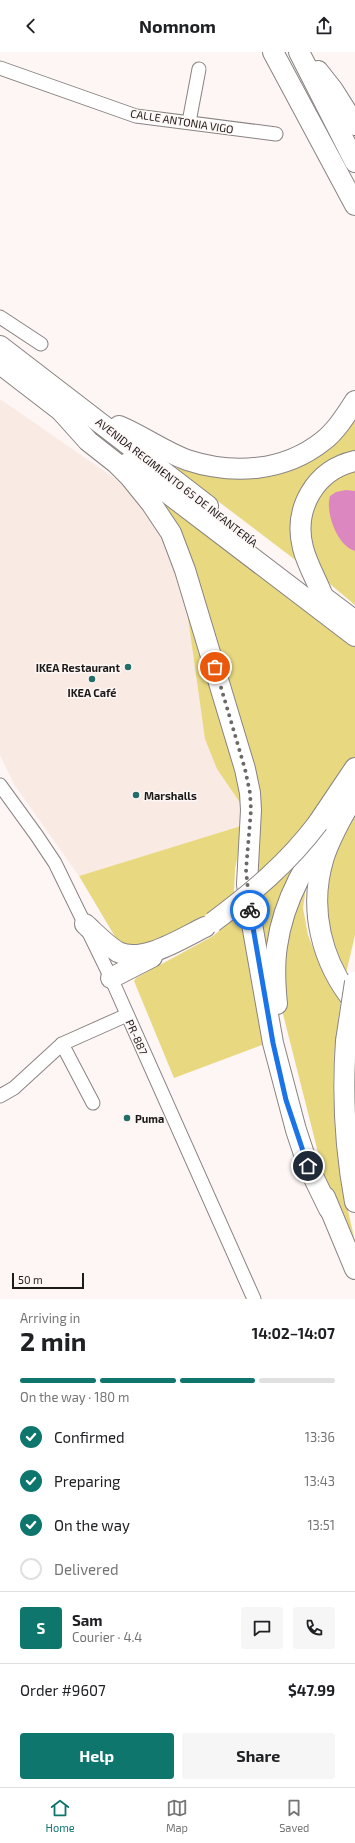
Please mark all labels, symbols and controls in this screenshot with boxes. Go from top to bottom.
icon: back [20,15,42,37]
text: Nomnom [139,15,216,37]
icon: share [313,15,335,37]
street label: CALLE ANTONIA VIGO [130,106,234,136]
street label: AVENIDA REGIMIENTO 65 DE INFANTERÍA [94,415,261,549]
pin [198,650,232,684]
icon: bag [204,656,226,678]
place label: IKEA Restaurant [36,661,120,674]
marker: IKEA Restaurant [123,662,133,672]
marker: IKEA Café [87,674,97,684]
place label: IKEA Café [67,686,117,699]
place label: Marshalls [144,789,197,802]
marker: Marshalls [131,790,141,800]
courier [230,890,270,930]
icon: bike [239,899,261,921]
street label: PR-887 [123,1017,151,1057]
place label: Puma [135,1112,164,1125]
marker: Puma [122,1113,132,1123]
pin [291,1149,325,1183]
icon: home [297,1155,319,1177]
scale bar [12,1271,84,1290]
text: 50 m [18,1273,43,1286]
text: Arriving in [20,1310,80,1326]
text: 14:02–14:07 [252,1324,335,1342]
text: 2 min [20,1325,86,1356]
text: On the way · 180 m [20,1389,130,1405]
icon: check [20,1426,42,1448]
text: Confirmed [54,1428,125,1446]
text: 13:36 [305,1429,335,1445]
icon: check [20,1470,42,1492]
text: Preparing [54,1472,120,1490]
text: 13:43 [304,1473,335,1489]
icon: check [20,1514,42,1536]
text: On the way [54,1516,130,1534]
text: 13:51 [307,1517,335,1533]
text: Delivered [54,1560,119,1578]
button: chat [241,1607,283,1649]
button: phone [293,1607,335,1649]
text: Sam [72,1611,103,1629]
text: S [37,1619,45,1637]
text: Courier · 4.4 [72,1629,142,1645]
text: Order #9607 [20,1681,106,1699]
text: $47.99 [288,1681,335,1699]
button: Help [20,1733,174,1779]
button: Share [182,1733,335,1779]
tab: Home [46,1797,75,1834]
tab: Map [166,1797,188,1834]
tab: Saved [279,1797,309,1834]

